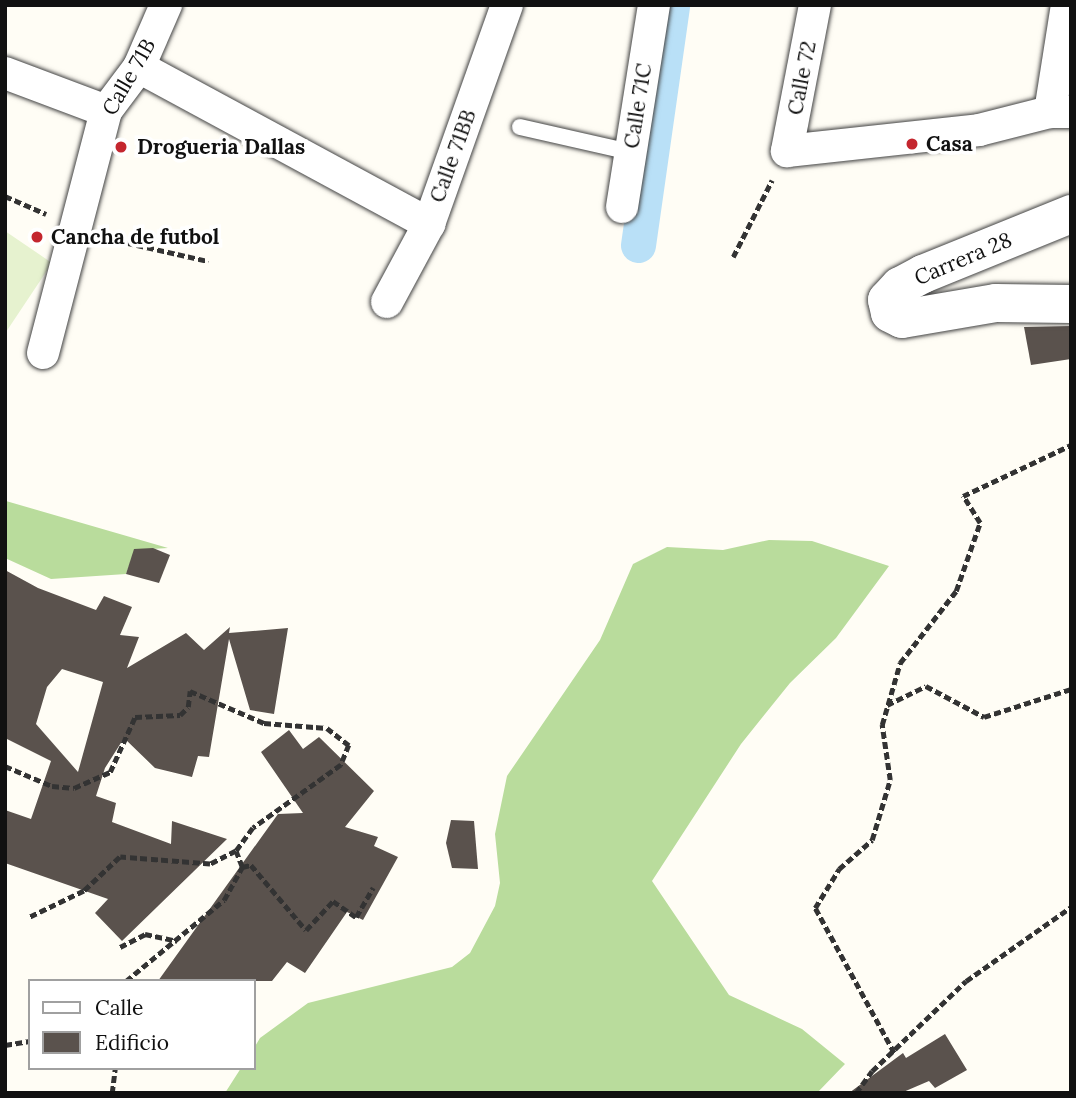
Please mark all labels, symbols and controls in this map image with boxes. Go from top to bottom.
street label: Calle 71B [97,34,161,120]
street label: Calle 72 [782,39,822,117]
street label: Calle 71C [619,62,657,150]
street label: Calle 71BB [425,106,481,206]
place label: Casa [926,131,973,157]
place label: Drogueria Dallas [137,134,305,160]
marker: Casa [904,136,920,152]
marker: Drogueria Dallas [111,137,131,157]
place label: Cancha de futbol [51,224,219,250]
street label: Carrera 28 [911,227,1015,291]
marker: Cancha de futbol [29,229,45,245]
legend [28,979,256,1070]
text: Calle [95,994,143,1021]
text: Edificio [95,1029,169,1056]

